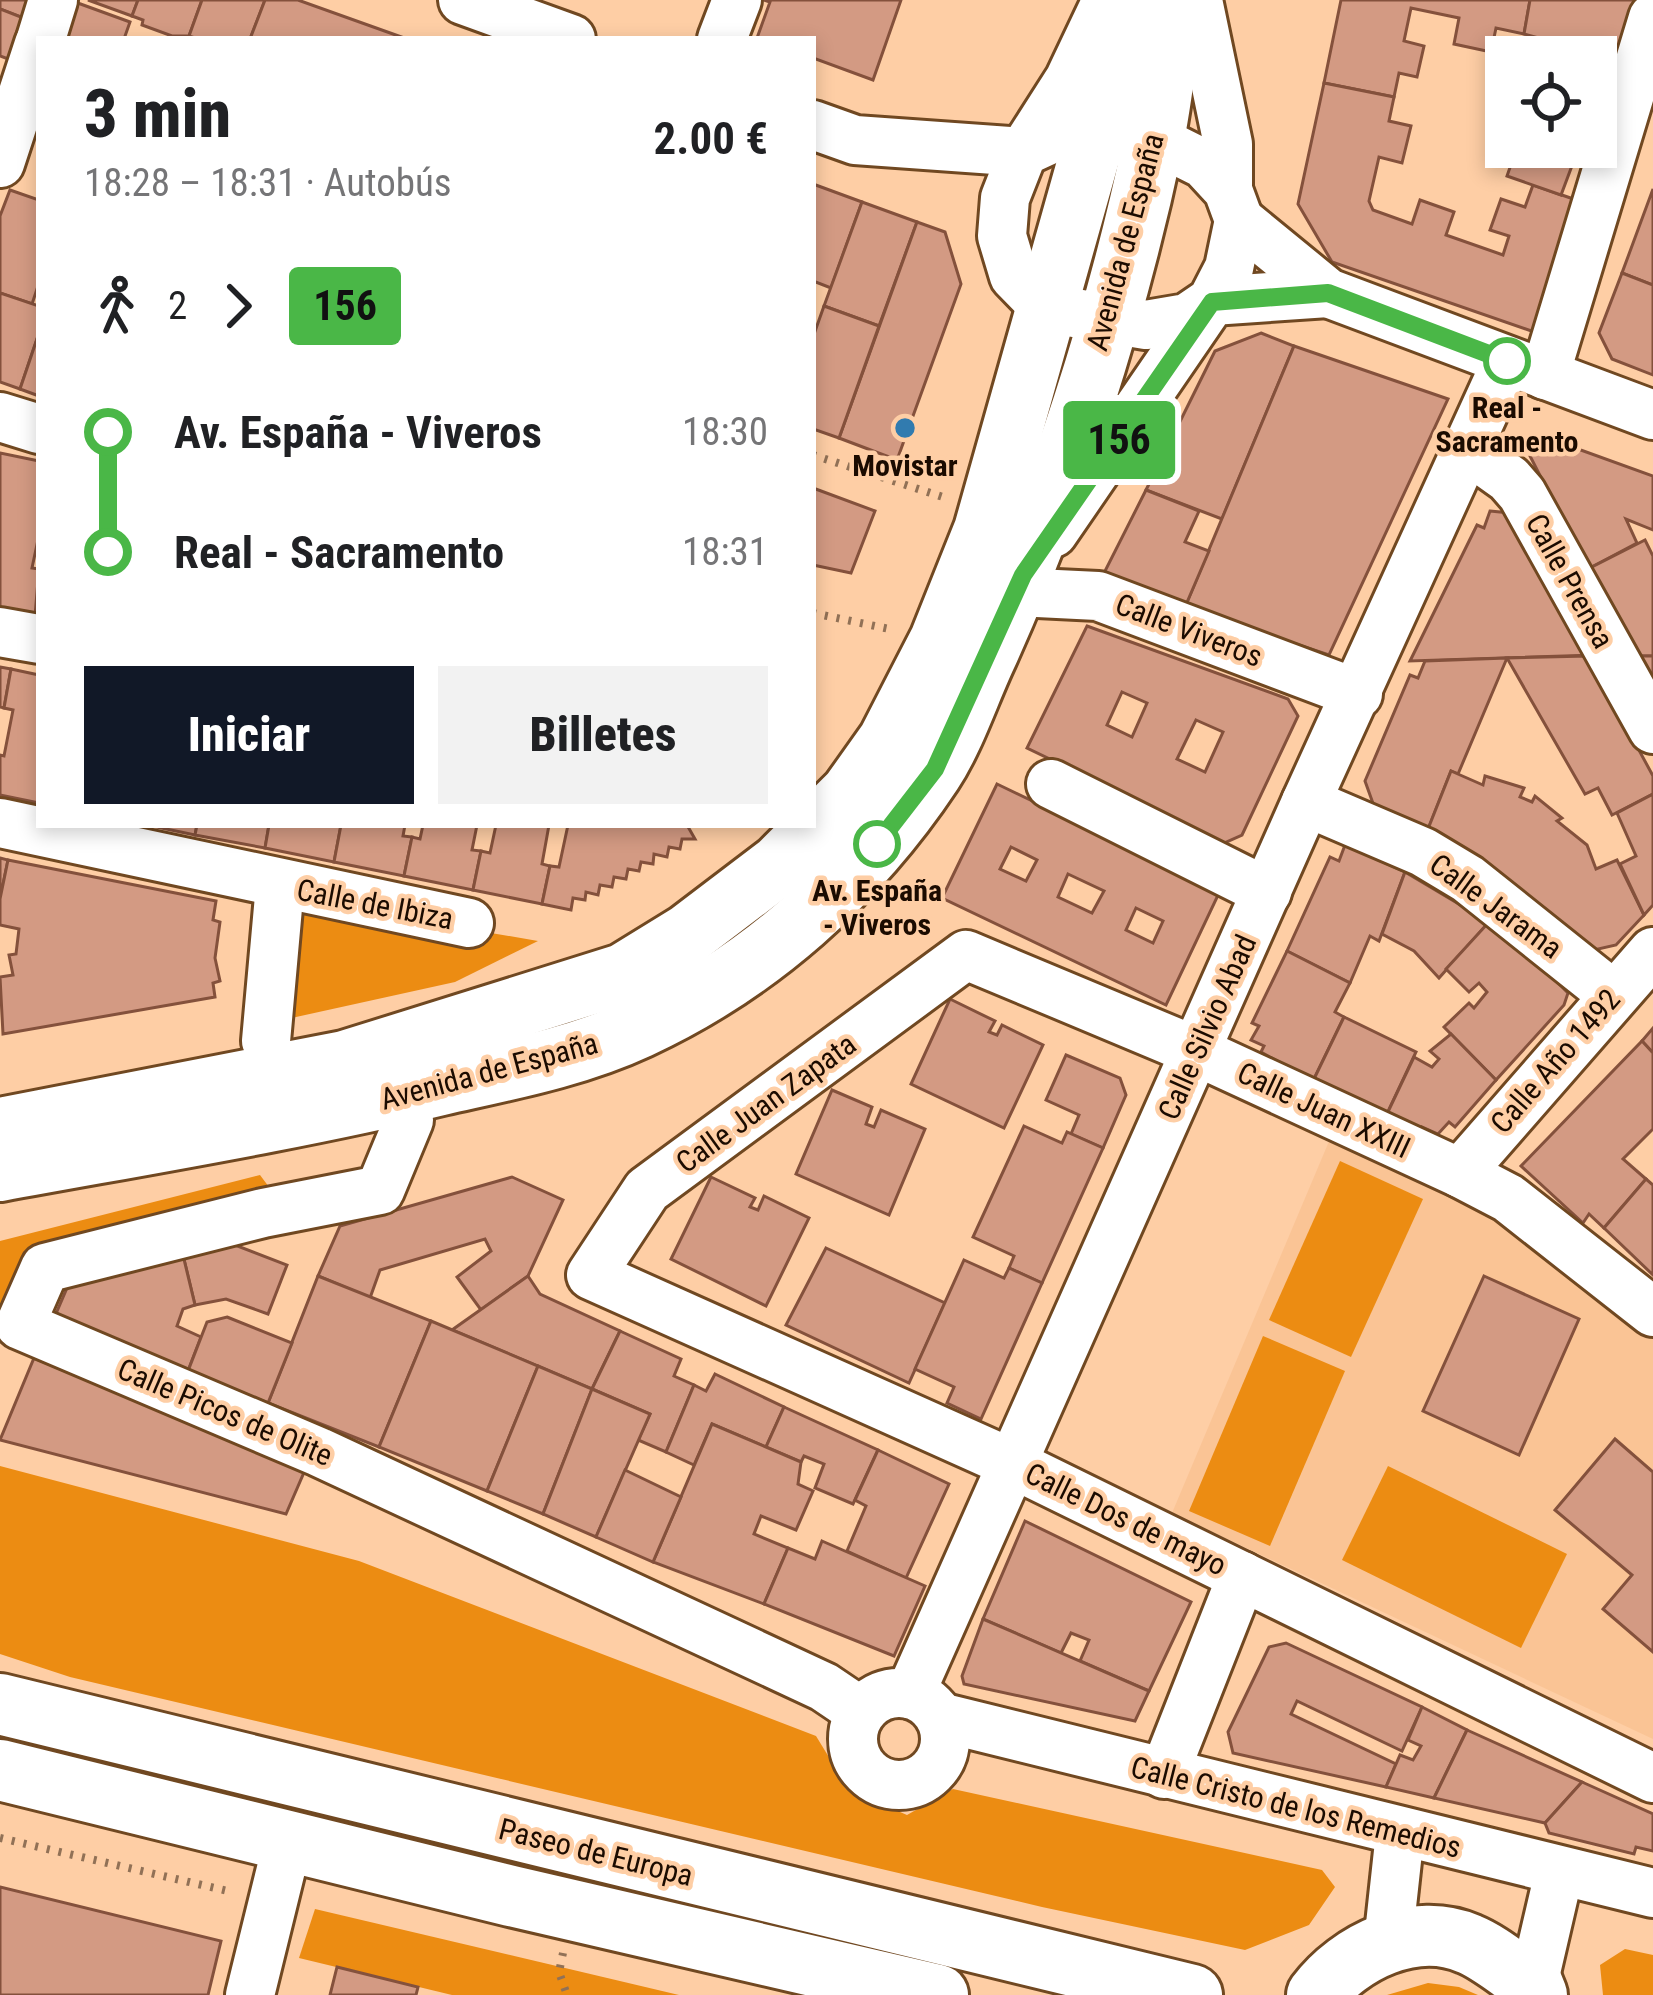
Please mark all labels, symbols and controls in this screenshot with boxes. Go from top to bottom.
map controls [1485,36,1617,168]
button: locate [1485,36,1617,168]
text: 3 min [84,76,231,153]
text: 2.00 € [654,112,768,165]
street label: Avenida de España [1079,130,1171,354]
text: 18:28 – 18:31 · Autobús [84,160,452,206]
icon: walk [84,273,150,339]
icon: forward [205,273,271,339]
text: 156 [313,281,377,330]
text: 2 [168,283,187,329]
marker: Real - Sacramento [1485,339,1529,383]
place label: Real - Sacramento [1436,390,1578,459]
line badge: 156 [1050,401,1188,479]
text: Av. España - Viveros [174,406,542,459]
text: 18:30 [682,409,768,455]
marker: Movistar [892,415,918,441]
text: 156 [1087,415,1151,464]
place label: Movistar [852,448,958,483]
street label: Calle Prensa [1519,508,1621,654]
text: Real - Sacramento [174,526,504,579]
text: 18:31 [682,529,768,575]
street label: Calle Viveros [1111,586,1267,674]
button: Iniciar [84,666,414,804]
button: Billetes [438,666,768,804]
marker: Av. España - Viveros [855,822,899,866]
street label: Calle Jarama [1423,846,1569,966]
street label: Calle de Ibiza [294,872,456,936]
place label: Av. España - Viveros [812,873,942,942]
street label: Calle Silvio Abad [1151,929,1263,1125]
street label: Calle Año 1492 [1483,982,1627,1140]
street label: Avenida de España [377,1025,601,1117]
street label: Calle Juan Zapata [669,1026,863,1180]
street label: Calle Juan XXIII [1232,1055,1416,1165]
street label: Calle Picos de Olite [112,1351,338,1473]
street label: Calle Dos de mayo [1020,1455,1232,1583]
street label: Calle Cristo de los Remedios [1127,1749,1465,1865]
street label: Paseo de Europa [495,1811,697,1893]

